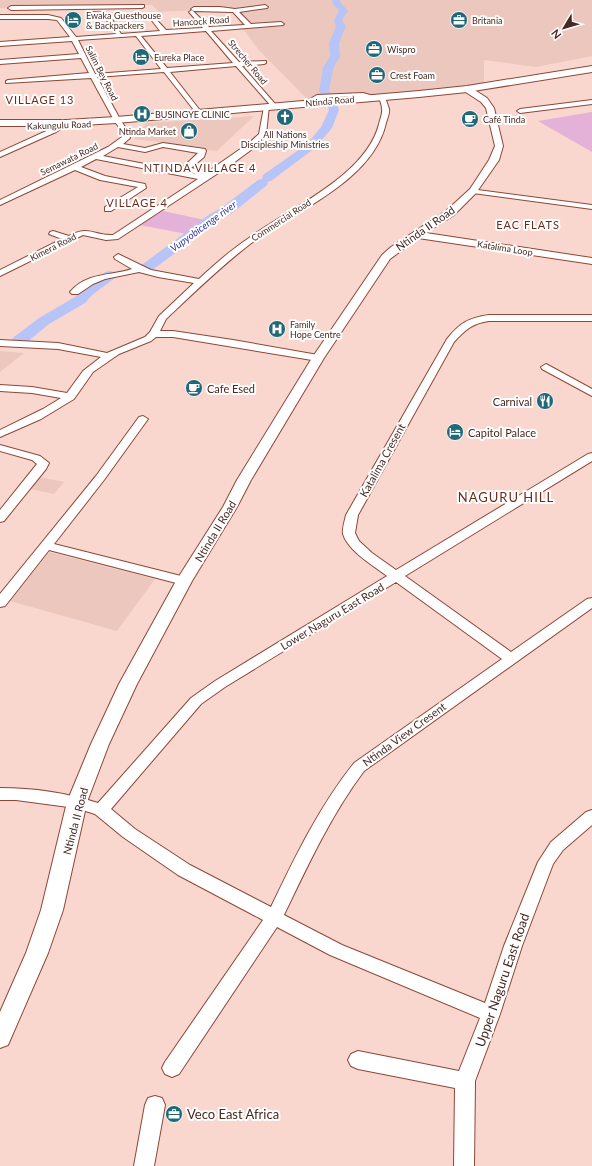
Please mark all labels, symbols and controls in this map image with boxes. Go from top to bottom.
north arrow [544,8,584,48]
hotel icon: Ewaka Guesthouse & Backpackers [63,10,83,30]
place label: Ewaka Guesthouse & Backpackers [86,10,161,31]
office icon: Britania [449,10,469,30]
street label: Hancock Road [172,14,230,28]
place label: Britania [472,15,503,26]
text: N [548,27,563,42]
street label: Strecher Road [226,37,270,87]
office icon: Wispro [364,39,384,59]
street label: Salim Bey Road [83,44,121,102]
place label: Wispro [387,44,416,55]
hotel icon: Eureka Place [131,47,151,67]
place label: Eureka Place [154,52,204,63]
office icon: Crest Foam [367,65,387,85]
place label: Crest Foam [390,70,435,81]
district label: VILLAGE 13 [5,93,75,106]
street label: Ntinda Road [305,93,355,109]
hospital icon: BUSINGYE CLINIC [132,104,152,124]
church icon: All Nations Discipleship Ministries [275,107,295,127]
place label: BUSINGYE CLINIC [155,109,230,120]
cafe icon: Café Tinda [460,109,480,129]
place label: Café Tinda [483,114,525,125]
street label: Kakungulu Road [27,118,91,132]
shop icon: Ntinda Market [179,121,199,141]
place label: Ntinda Market [119,126,177,137]
place label: All Nations Discipleship Ministries [241,129,329,150]
street label: Semawata Road [38,140,100,178]
district label: NTINDA VILLAGE 4 [144,161,256,174]
district label: VILLAGE 4 [106,196,168,209]
street label: Commercial Road [249,197,313,243]
water label: Vupyobicenge river [168,198,239,254]
street label: Ntinda II Road [393,203,457,253]
district label: EAC FLATS [496,218,560,231]
street label: Kimera Road [28,231,78,263]
street label: Katalima Loop [476,238,534,258]
hospital icon: Family Hope Centre [267,319,287,339]
place label: Family Hope Centre [290,319,341,340]
cafe icon: Cafe Esed [184,378,204,398]
place label: Cafe Esed [207,382,255,395]
restaurant icon: Carnival [535,391,555,411]
place label: Carnival [493,395,532,408]
street label: Katalima Cresent [356,421,408,499]
hotel icon: Capitol Palace [445,422,465,442]
place label: Capitol Palace [468,426,536,439]
district label: NAGURU HILL [458,489,554,505]
street label: Ntinda II Road [192,498,238,564]
street label: Lower Naguru East Road [278,580,386,652]
street label: Ntinda View Cresent [360,699,448,769]
street label: Ntinda II Road [60,786,90,856]
street label: Upper Naguru East Road [472,911,532,1049]
office icon: Veco East Africa [164,1104,184,1124]
place label: Veco East Africa [187,1106,279,1122]

